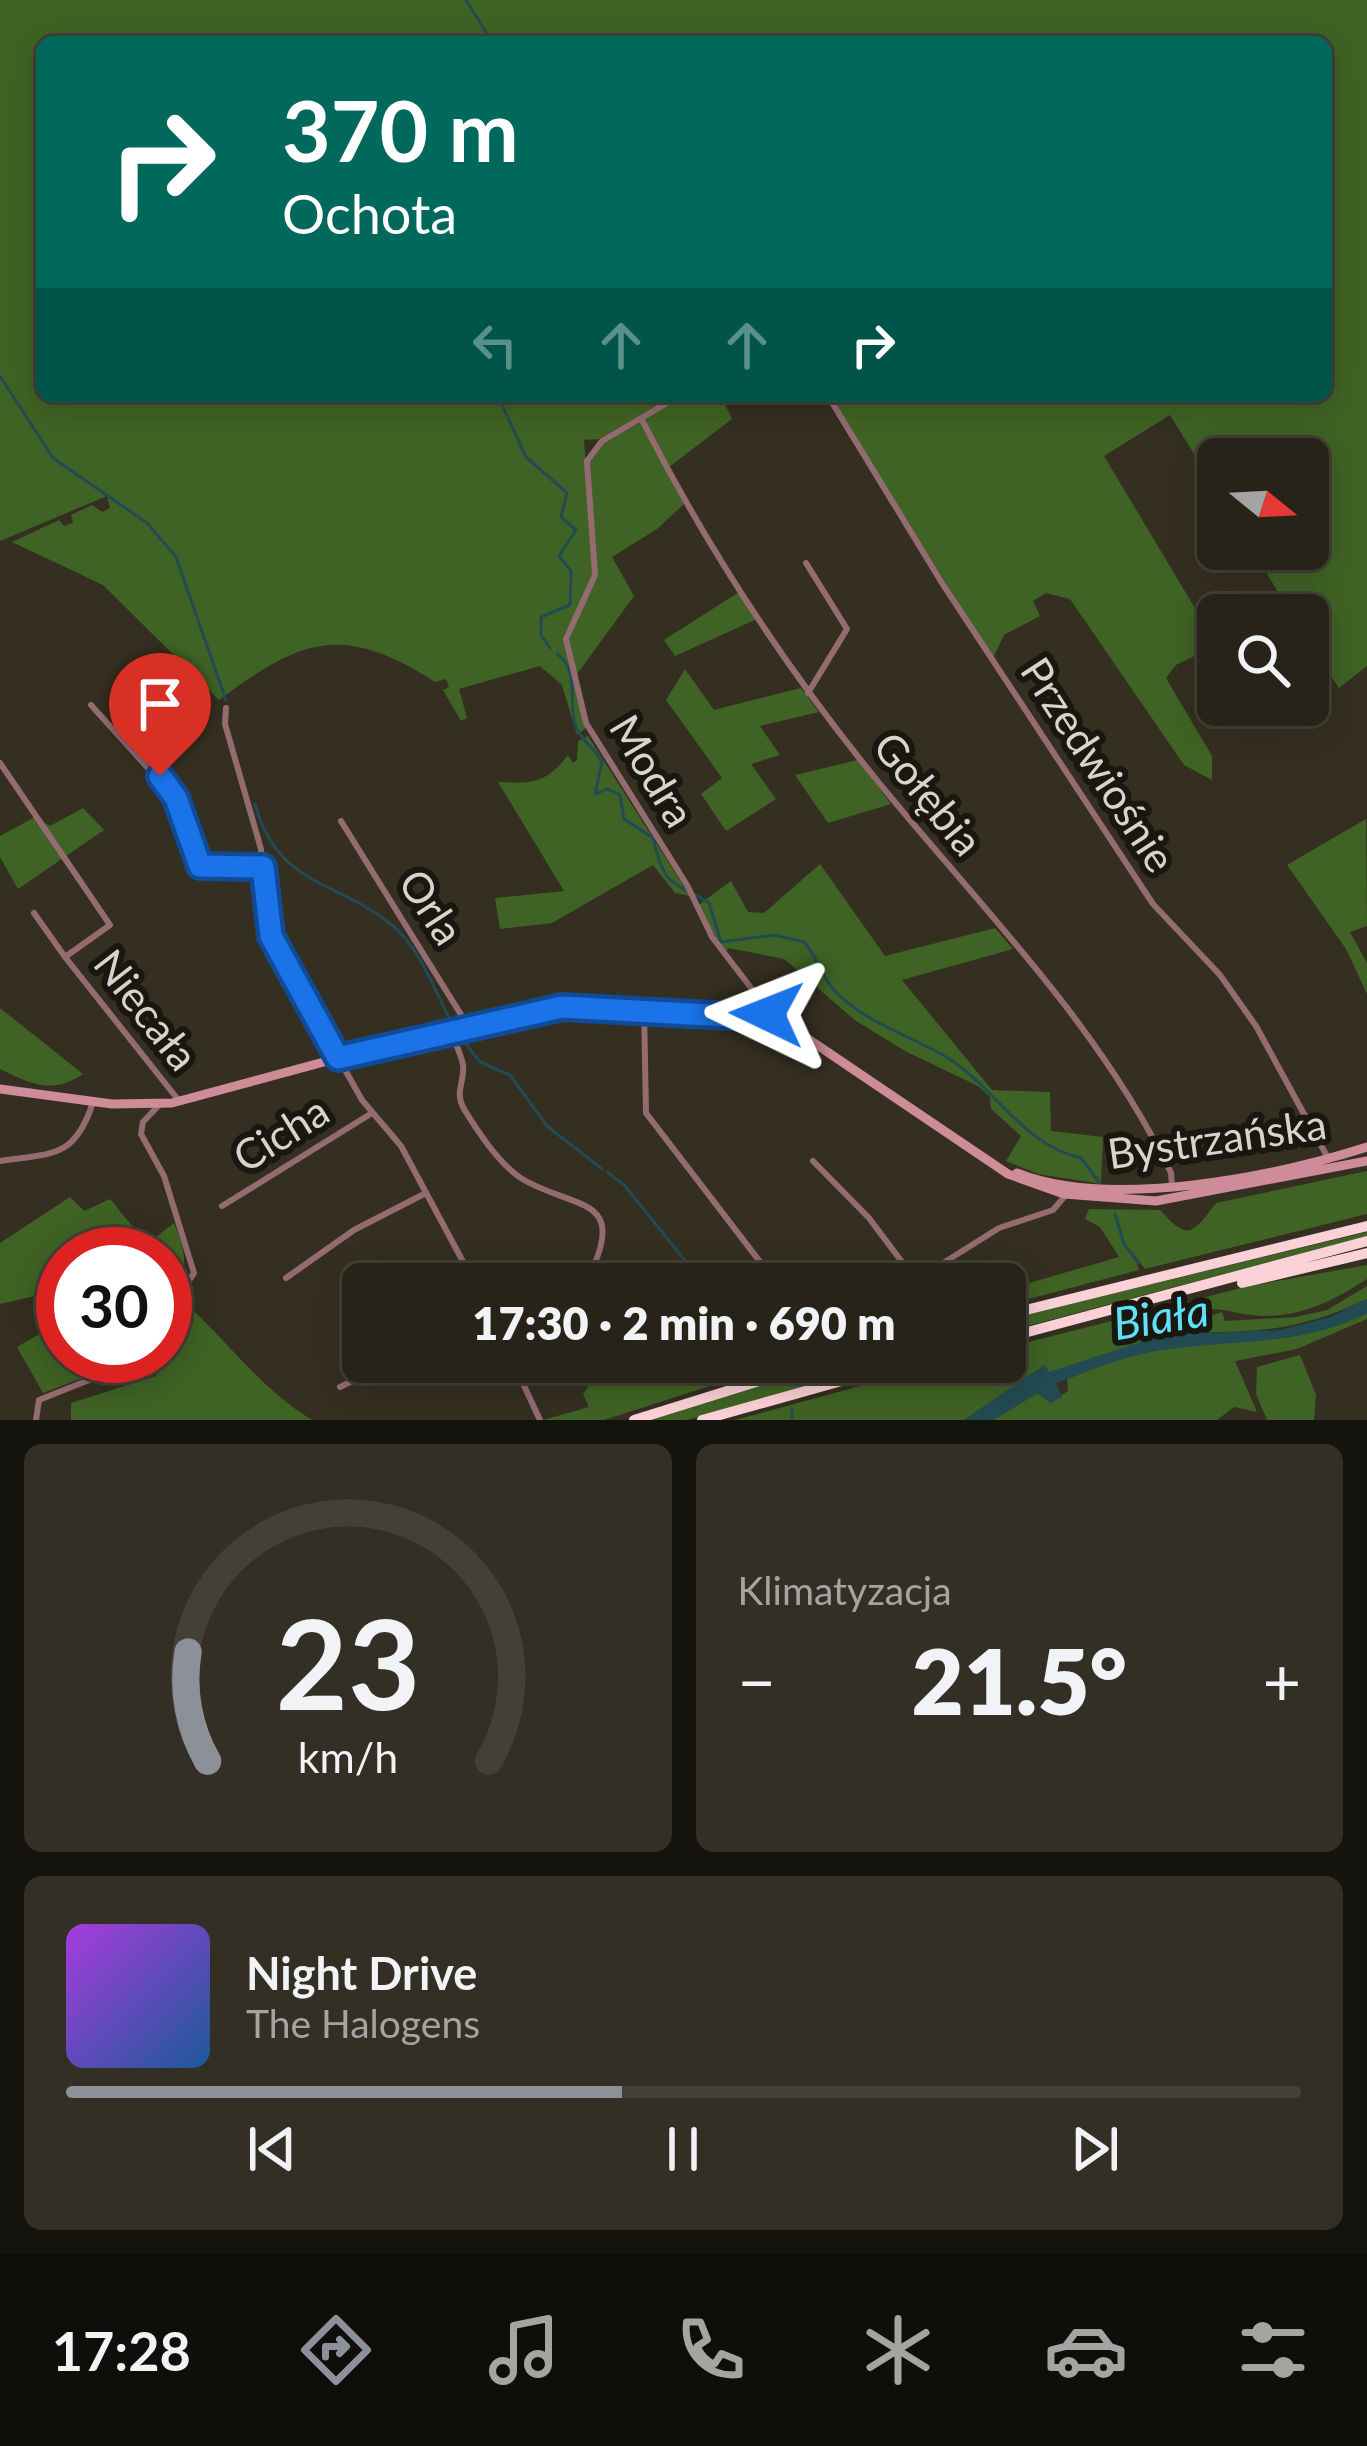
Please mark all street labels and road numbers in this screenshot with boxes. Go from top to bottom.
street label: Przedwiośnie [1011,648,1187,881]
street label: Modra [600,706,706,835]
street label: Gołębia [864,722,993,865]
street label: Orla [389,860,474,953]
street label: Niecała [84,939,209,1079]
street label: Cicha [224,1085,337,1182]
street label: Bystrzańska [1104,1098,1329,1178]

